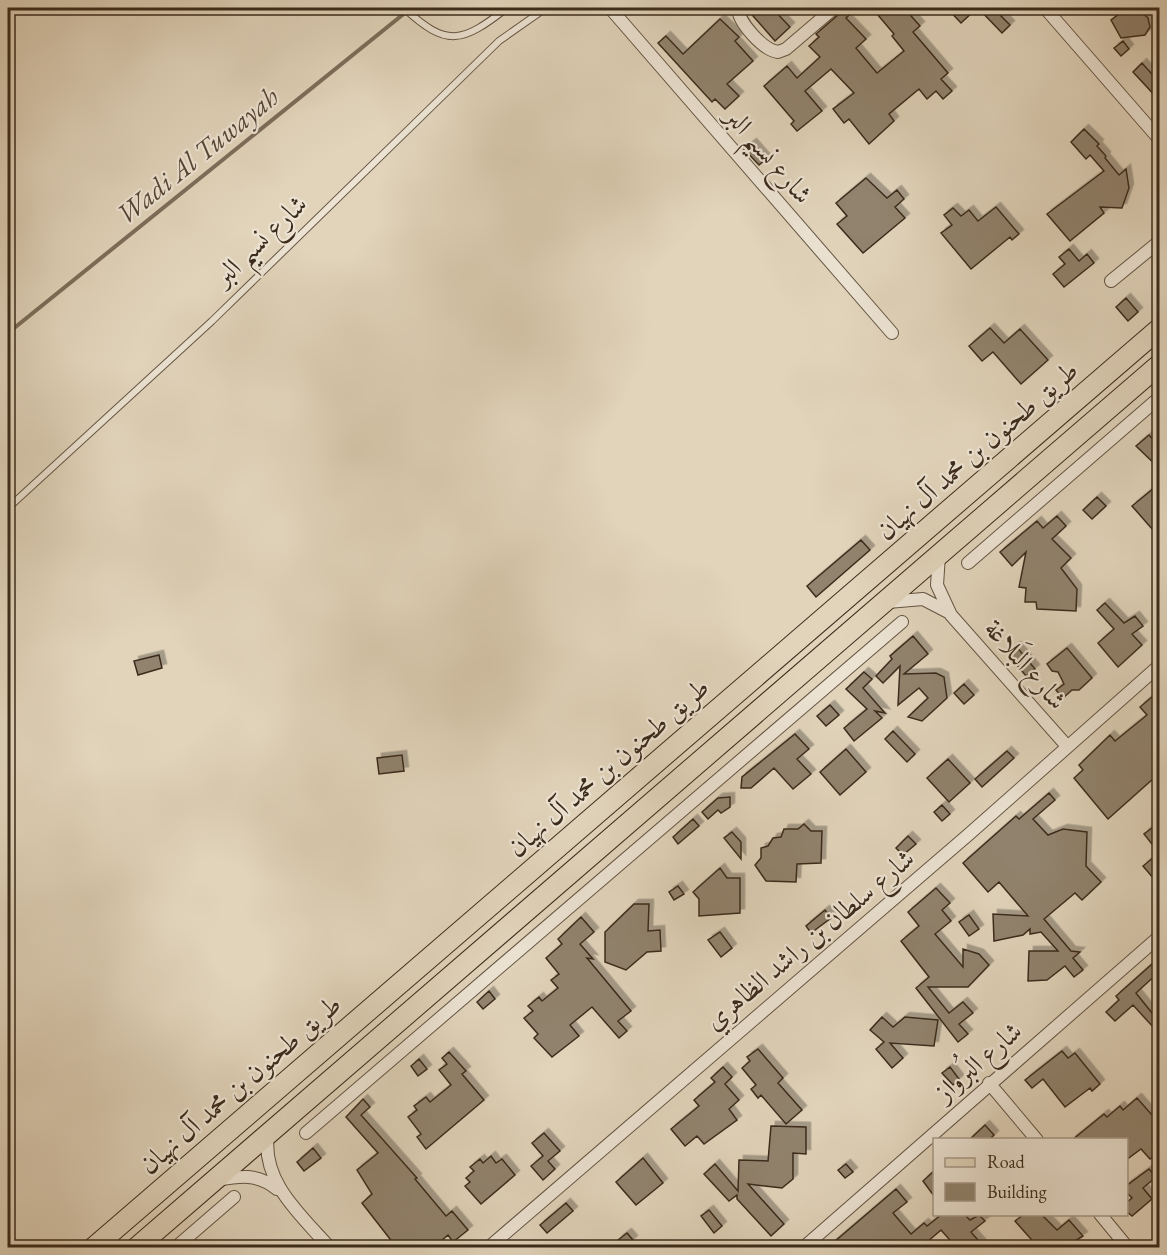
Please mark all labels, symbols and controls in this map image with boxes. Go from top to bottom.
water label: Wadi Al Tuwayah [108,78,286,232]
street label: شارع نسيم البر [708,97,821,217]
street label: شارع نسيم البر [203,187,321,303]
street label: طريق طحنون بن محمد آل نهيان [869,353,1085,547]
street label: شارع البَلاغة [973,611,1076,720]
street label: طريق طحنون بن محمد آل نهيان [500,670,716,864]
street label: شارع سلطان بن راشد الظاهري [697,841,925,1041]
street label: طريق طحنون بن محمد آل نهيان [132,987,348,1181]
street label: شارع البُرواز [921,1010,1032,1114]
legend [933,1138,1128,1216]
text: Road [987,1150,1026,1173]
text: Building [987,1180,1047,1203]

